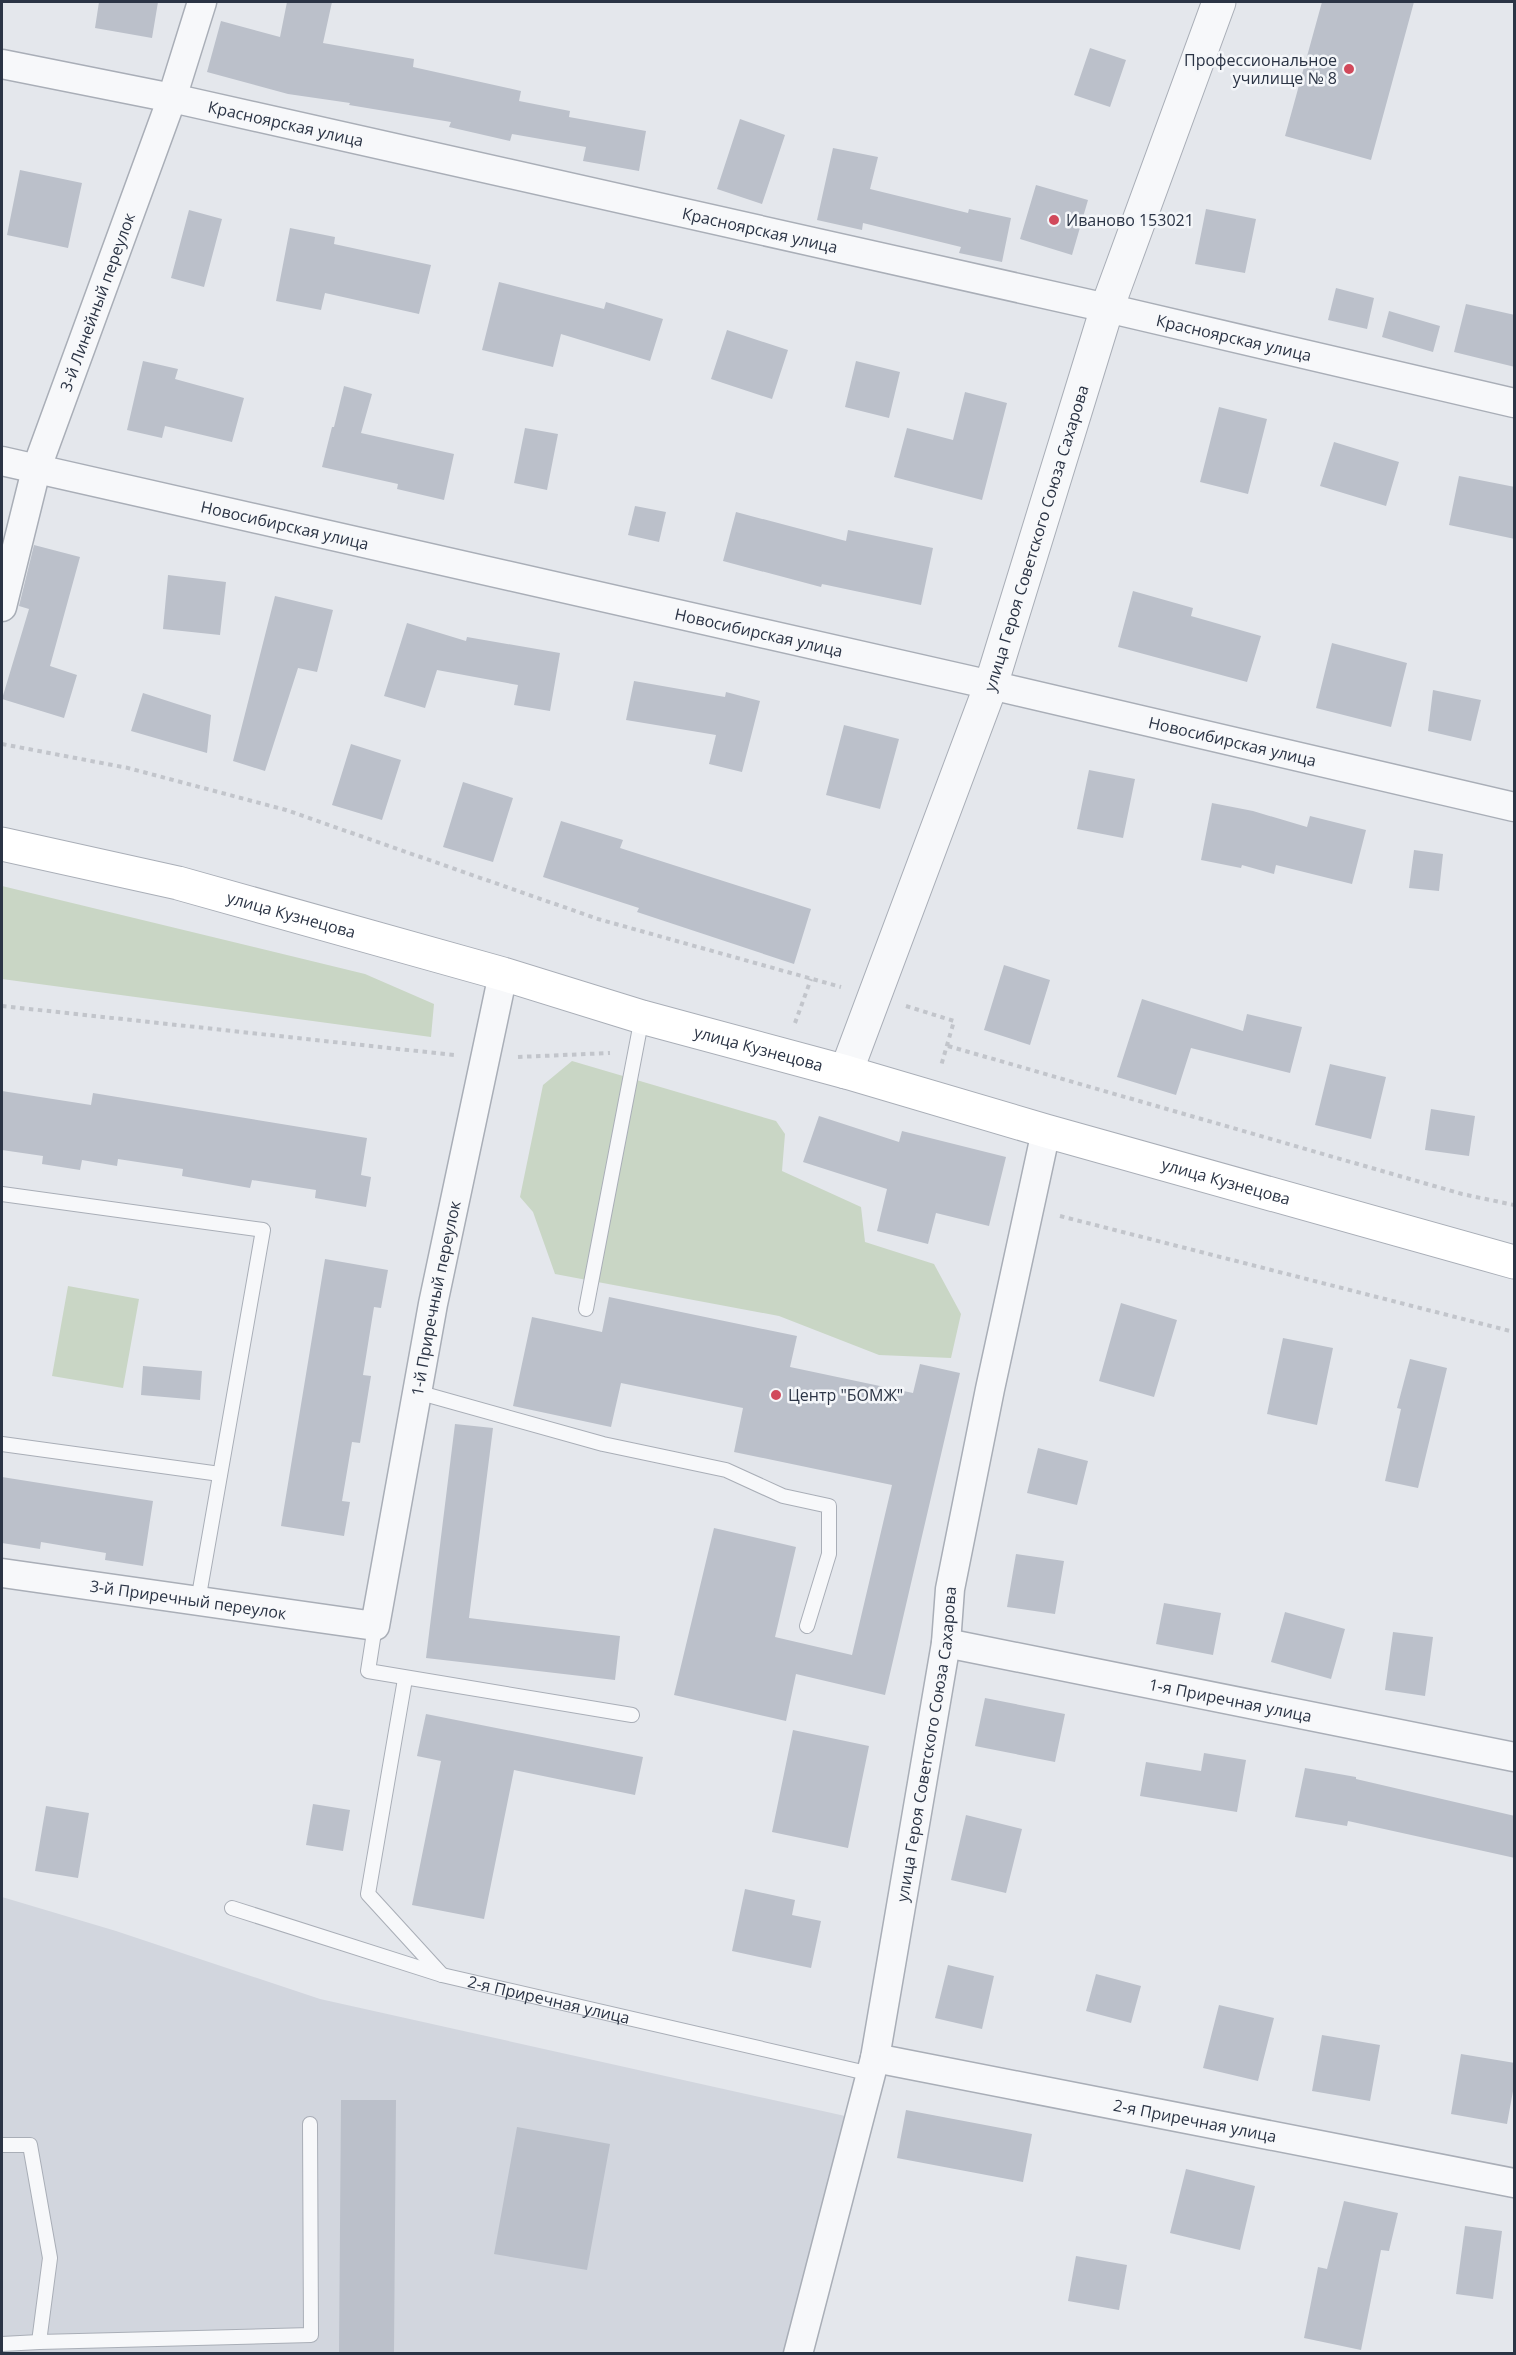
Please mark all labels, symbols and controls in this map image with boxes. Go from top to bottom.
place label: Профессиональное училище № 8 [1184,49,1337,89]
marker: Профессиональное училище № 8 [1342,62,1356,76]
street label: Красноярская улица [206,95,366,152]
street label: Красноярская улица [680,202,840,258]
street label: 3-й Линейный переулок [55,209,140,394]
place label: Иваново 153021 [1066,209,1194,231]
marker: Иваново 153021 [1047,213,1061,227]
street label: Красноярская улица [1154,309,1314,366]
street label: улица Героя Советского Союза Сахарова [979,382,1094,694]
street label: Новосибирская улица [199,495,371,555]
street label: Новосибирская улица [673,603,845,662]
street label: Новосибирская улица [1146,711,1319,772]
street label: улица Кузнецова [224,886,358,943]
street label: улица Кузнецова [692,1021,826,1076]
street label: улица Кузнецова [1159,1153,1293,1210]
street label: 1-й Приречный переулок [406,1198,466,1398]
place label: Центр "БОМЖ" [788,1384,903,1406]
marker: Центр "БОМЖ" [769,1388,783,1402]
street label: 3-й Приречный переулок [88,1575,289,1624]
street label: улица Героя Советского Союза Сахарова [891,1586,961,1904]
street label: 1-я Приречная улица [1147,1673,1314,1727]
street label: 2-я Приречная улица [466,1970,632,2029]
street label: 2-я Приречная улица [1111,2094,1278,2147]

